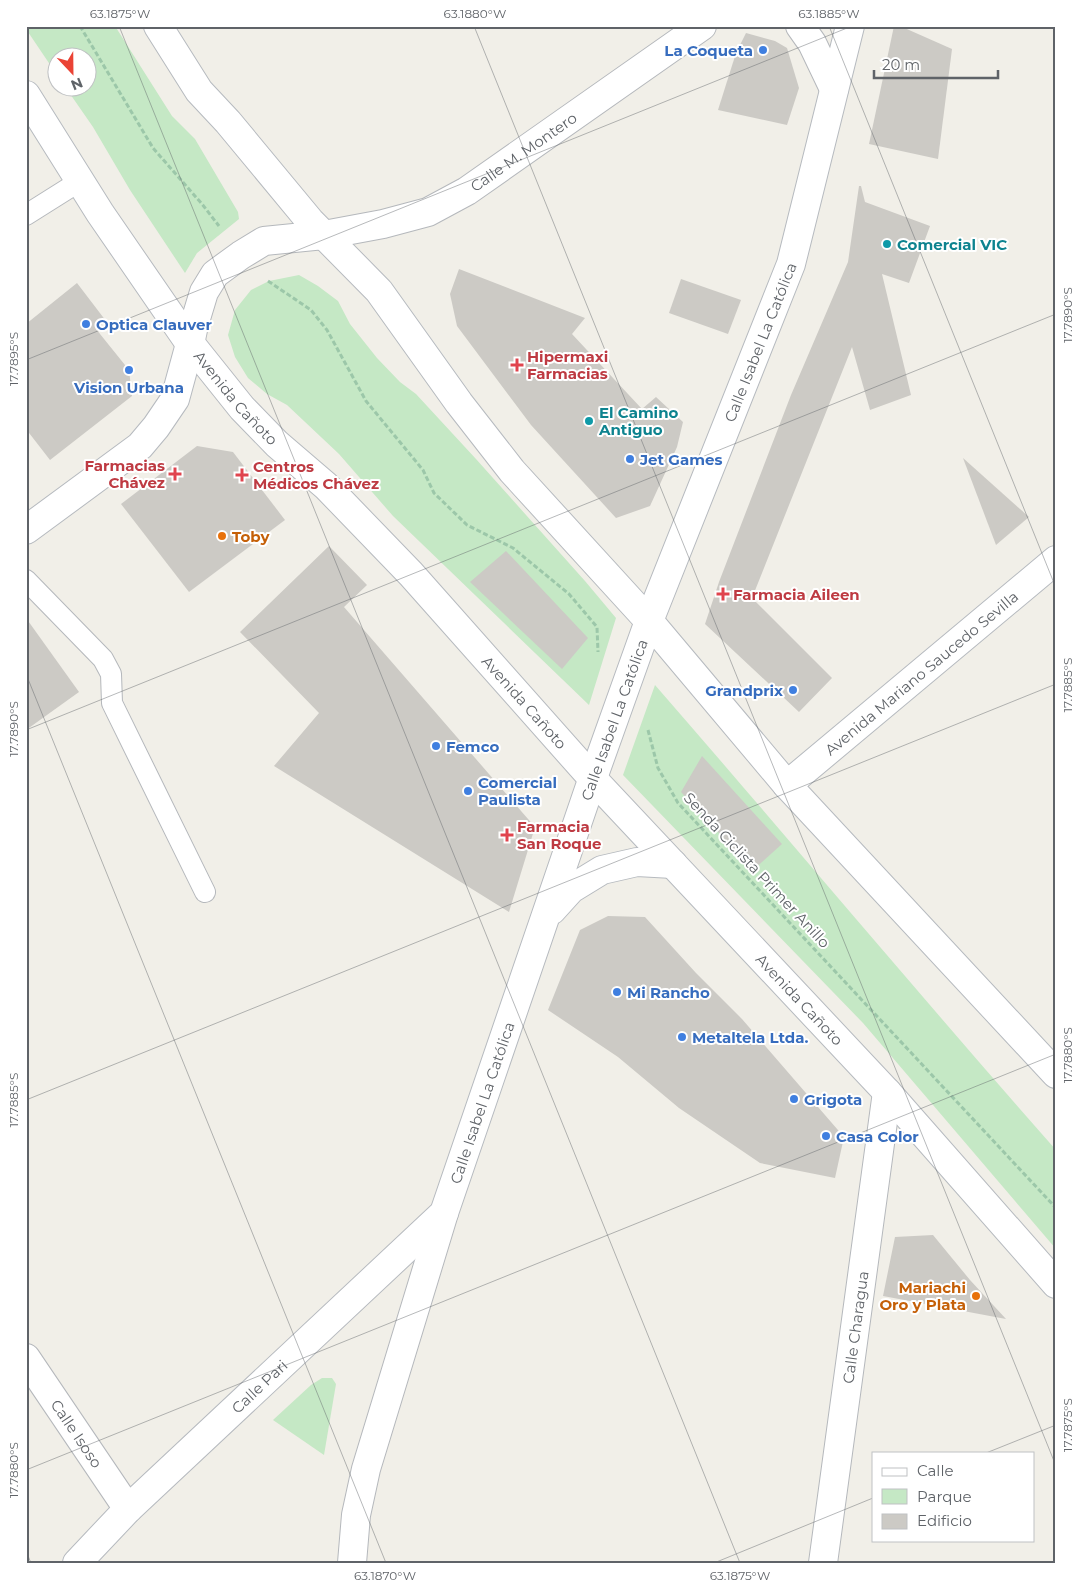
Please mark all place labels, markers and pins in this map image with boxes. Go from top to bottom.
place label: La Coqueta [664,41,753,60]
marker: La Coqueta [757,44,769,56]
place label: Comercial VIC [897,235,1007,254]
marker: Comercial VIC [881,238,893,250]
place label: Optica Clauver [96,315,213,334]
marker: Optica Clauver [80,318,92,330]
place label: Hipermaxi Farmacias [527,347,608,383]
marker: Hipermaxi Farmacias [511,359,523,371]
marker: Vision Urbana [123,364,135,376]
place label: Vision Urbana [73,378,184,397]
place label: El Camino Antiguo [598,403,679,439]
marker: El Camino Antiguo [583,415,595,427]
place label: Jet Games [639,450,722,469]
marker: Jet Games [624,453,636,465]
place label: Farmacias Chávez [84,456,165,492]
place label: Centros Médicos Chávez [253,457,379,493]
marker: Farmacias Chávez [169,468,181,480]
marker: Centros Médicos Chávez [235,468,249,482]
place label: Toby [232,527,270,546]
marker: Toby [216,530,228,542]
place label: Farmacia Aileen [733,585,860,604]
marker: Farmacia Aileen [717,588,729,600]
place label: Grandprix [705,681,783,700]
marker: Grandprix [787,684,799,696]
place label: Femco [446,737,499,756]
marker: Femco [430,740,442,752]
place label: Comercial Paulista [478,773,557,809]
marker: Comercial Paulista [462,785,474,797]
place label: Farmacia San Roque [517,817,601,853]
marker: Farmacia San Roque [501,829,513,841]
place label: Mi Rancho [627,983,710,1002]
marker: Mi Rancho [611,986,623,998]
place label: Metaltela Ltda. [692,1028,808,1047]
marker: Metaltela Ltda. [676,1031,688,1043]
place label: Grigota [804,1090,862,1109]
marker: Grigota [788,1093,800,1105]
place label: Casa Color [836,1127,919,1146]
marker: Casa Color [820,1130,832,1142]
place label: Mariachi Oro y Plata [879,1278,966,1314]
marker: Mariachi Oro y Plata [970,1290,982,1302]

